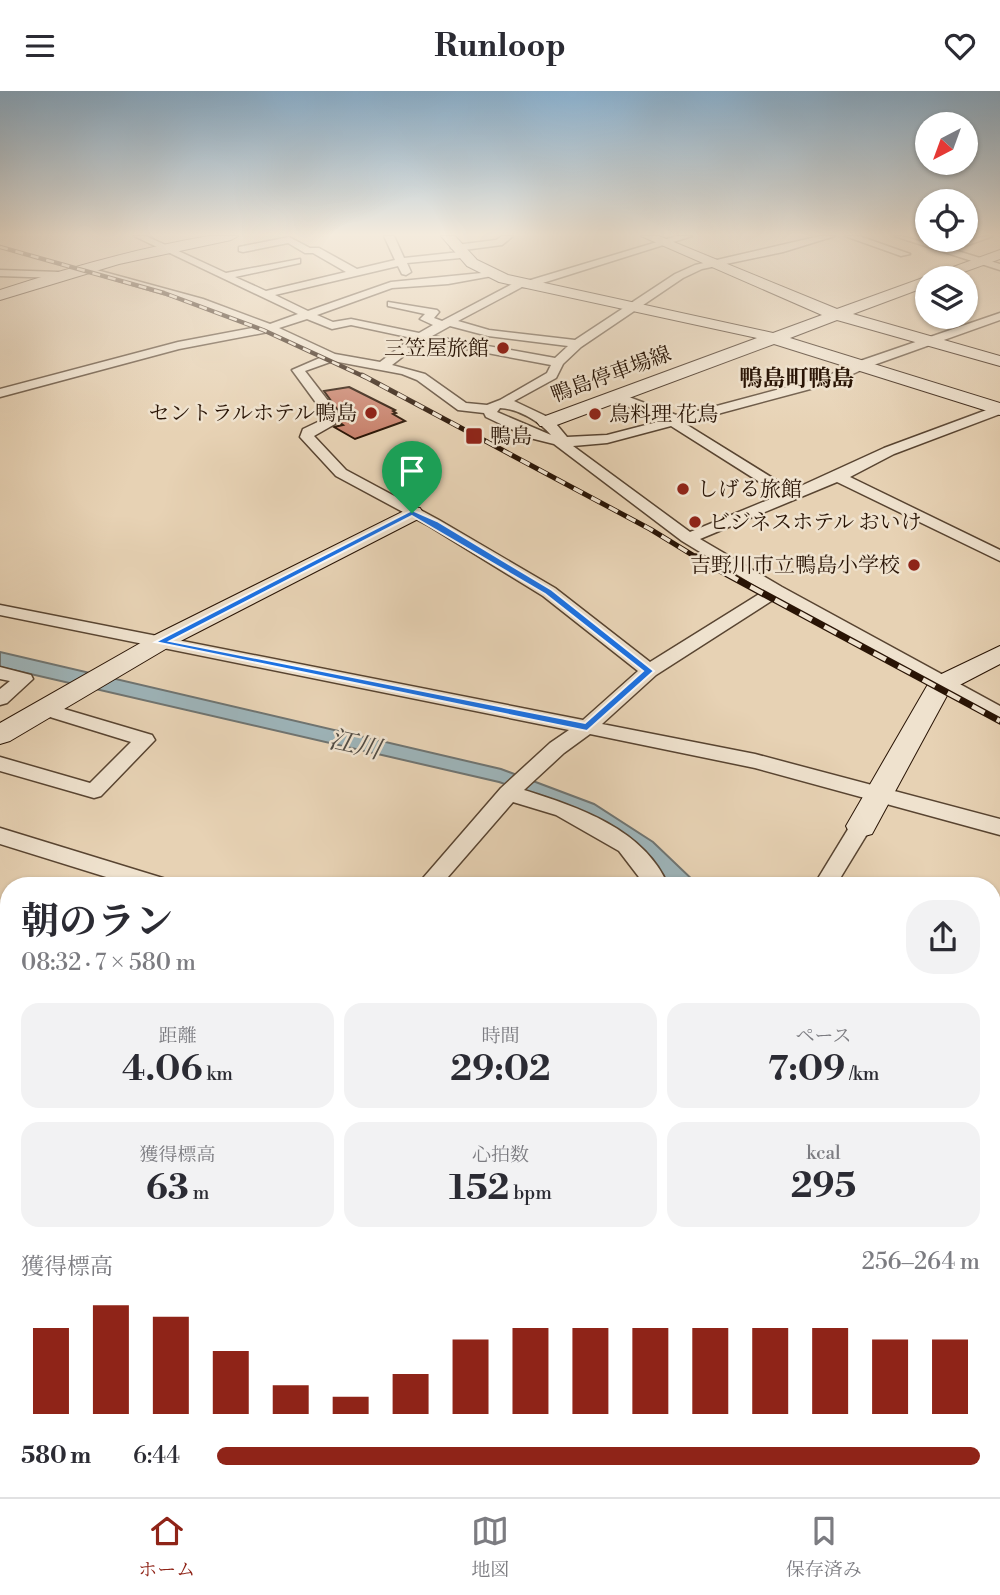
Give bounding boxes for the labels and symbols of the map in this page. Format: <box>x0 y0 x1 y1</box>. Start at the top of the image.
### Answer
north arrow <box>915 112 978 175</box>
place label: 三笠屋旅館 <box>384 336 489 362</box>
marker: 三笠屋旅館 <box>495 340 511 356</box>
street label: 鴨島停車場線 <box>548 341 675 409</box>
district label: 鴨島町鴨島 <box>740 365 855 393</box>
place label: セントラルホテル鴨島 <box>149 401 357 427</box>
place label: 鳥料理 花鳥 <box>609 402 718 428</box>
marker: セントラルホテル鴨島 <box>363 405 379 421</box>
marker: 鳥料理 花鳥 <box>587 406 603 422</box>
place label: 鴨島 <box>490 424 532 450</box>
marker: 鴨島 <box>464 426 484 446</box>
pin <box>382 441 442 513</box>
place label: しげる旅館 <box>697 477 802 503</box>
marker: しげる旅館 <box>675 481 691 497</box>
place label: ビジネスホテル おいけ <box>709 510 922 536</box>
marker: ビジネスホテル おいけ <box>687 514 703 530</box>
place label: 吉野川市立鴨島小学校 <box>690 553 900 579</box>
marker: 吉野川市立鴨島小学校 <box>906 557 922 573</box>
water label: 江川 <box>326 724 387 767</box>

